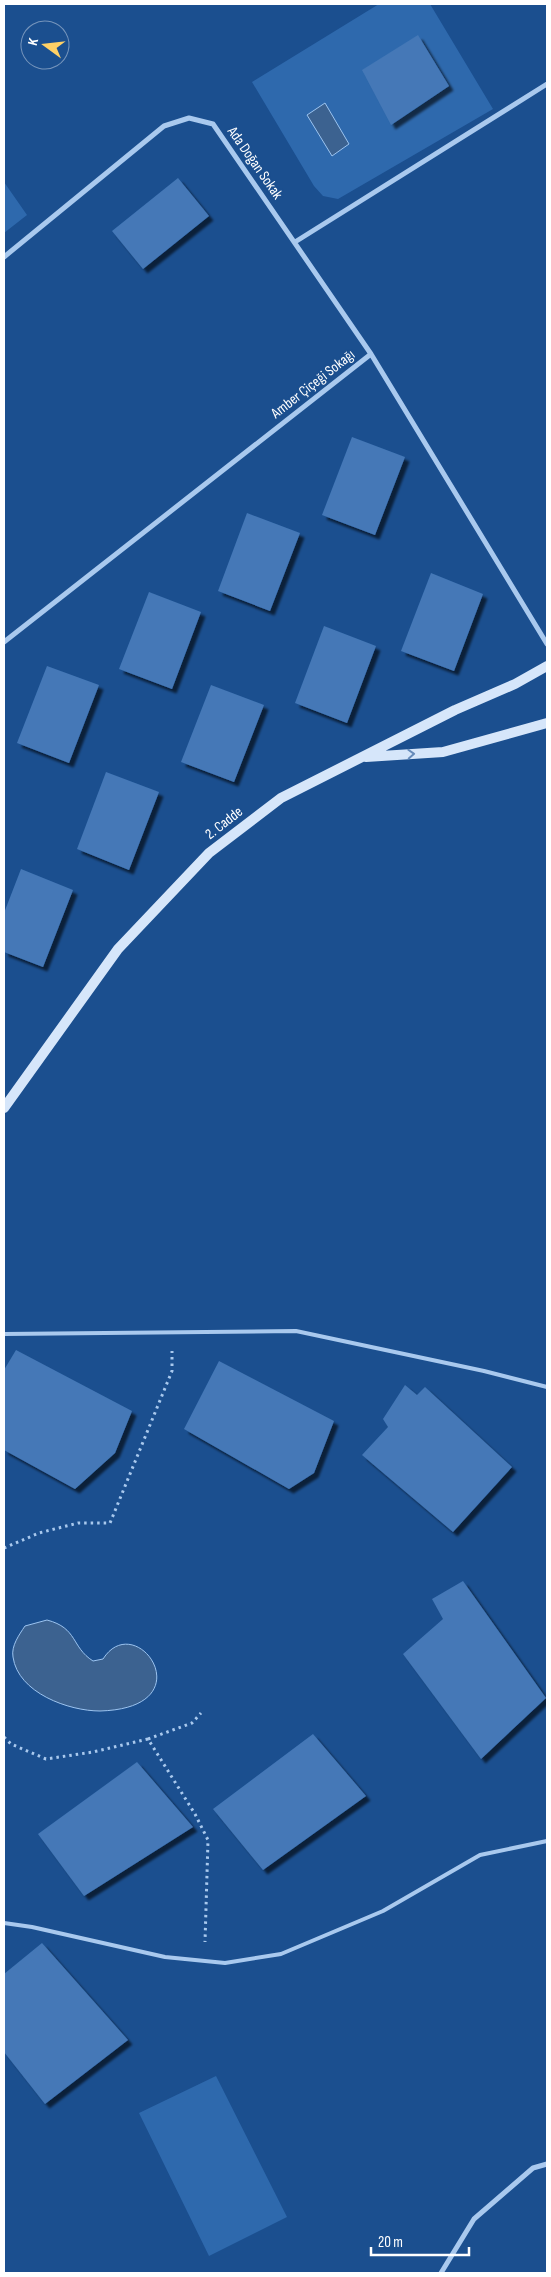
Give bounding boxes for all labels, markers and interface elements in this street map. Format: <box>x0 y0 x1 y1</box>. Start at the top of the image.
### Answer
north arrow <box>20 20 70 70</box>
text: K <box>24 36 42 47</box>
street label: Ada Doğan Sokak <box>222 122 287 203</box>
street label: Amber Çiçeği Sokağı <box>266 345 359 423</box>
one-way arrow <box>407 749 415 760</box>
street label: 2. Cadde <box>201 802 247 844</box>
scale bar <box>371 2224 468 2256</box>
text: 20 m <box>378 2233 403 2252</box>

